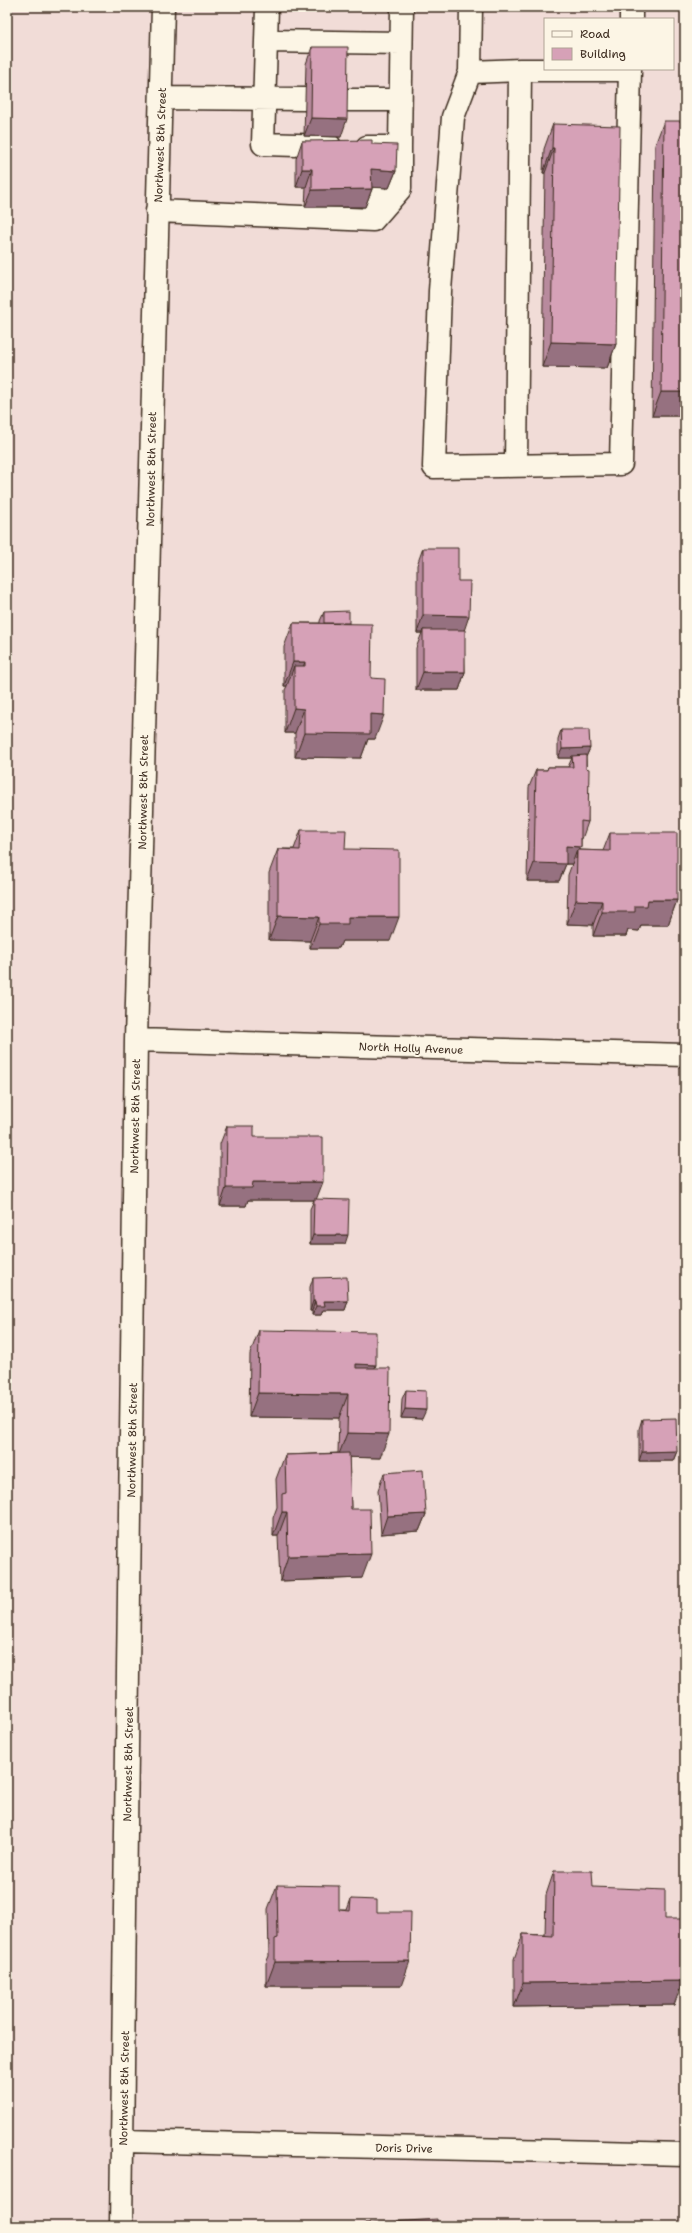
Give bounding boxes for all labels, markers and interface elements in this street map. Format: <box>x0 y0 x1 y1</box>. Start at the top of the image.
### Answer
legend <box>544 18 674 70</box>
text: Road <box>580 26 611 42</box>
text: Building <box>580 46 626 62</box>
street label: Northwest 8th Street <box>151 87 170 203</box>
street label: Northwest 8th Street <box>143 411 160 527</box>
street label: Northwest 8th Street <box>135 734 152 850</box>
street label: North Holly Avenue <box>358 1039 464 1058</box>
street label: Northwest 8th Street <box>127 1058 144 1174</box>
street label: Northwest 8th Street <box>124 1382 141 1498</box>
street label: Northwest 8th Street <box>120 1706 137 1822</box>
street label: Northwest 8th Street <box>116 2030 133 2146</box>
street label: Doris Drive <box>375 2140 433 2157</box>

